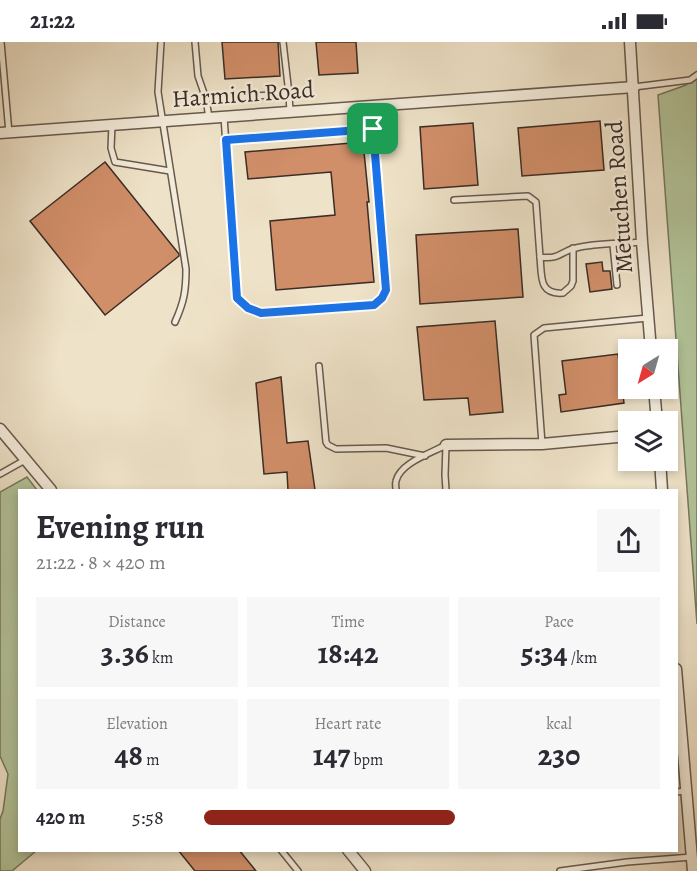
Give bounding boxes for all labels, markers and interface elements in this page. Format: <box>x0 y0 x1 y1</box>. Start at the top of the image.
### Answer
text: 21:22 <box>30 6 75 36</box>
street label: Harmich Road <box>171 73 315 115</box>
pin <box>347 103 398 154</box>
icon: arrive <box>356 112 389 145</box>
street label: Metuchen Road <box>598 119 640 274</box>
north arrow <box>618 339 678 399</box>
map controls <box>618 339 678 471</box>
button: layers <box>618 411 678 471</box>
text: Evening run <box>36 504 205 549</box>
button: share <box>597 509 660 572</box>
text: 21:22 · 8 × 420 m <box>36 549 166 576</box>
text: Distance <box>108 611 166 633</box>
text: Time <box>331 611 365 633</box>
text: Pace <box>544 611 574 633</box>
text: 3.36 <box>101 633 149 673</box>
text: 18:42 <box>318 633 378 673</box>
text: 5:34 <box>521 633 568 673</box>
text: km <box>149 647 173 669</box>
text: /km <box>568 647 597 669</box>
text: Elevation <box>106 713 168 735</box>
text: Heart rate <box>315 713 381 735</box>
text: kcal <box>546 713 572 735</box>
text: 48 <box>115 735 143 775</box>
text: 147 <box>313 735 350 775</box>
text: 230 <box>538 735 580 775</box>
text: m <box>143 749 159 771</box>
text: bpm <box>350 749 383 771</box>
text: 420 m <box>36 804 85 831</box>
text: 5:58 <box>132 804 164 831</box>

